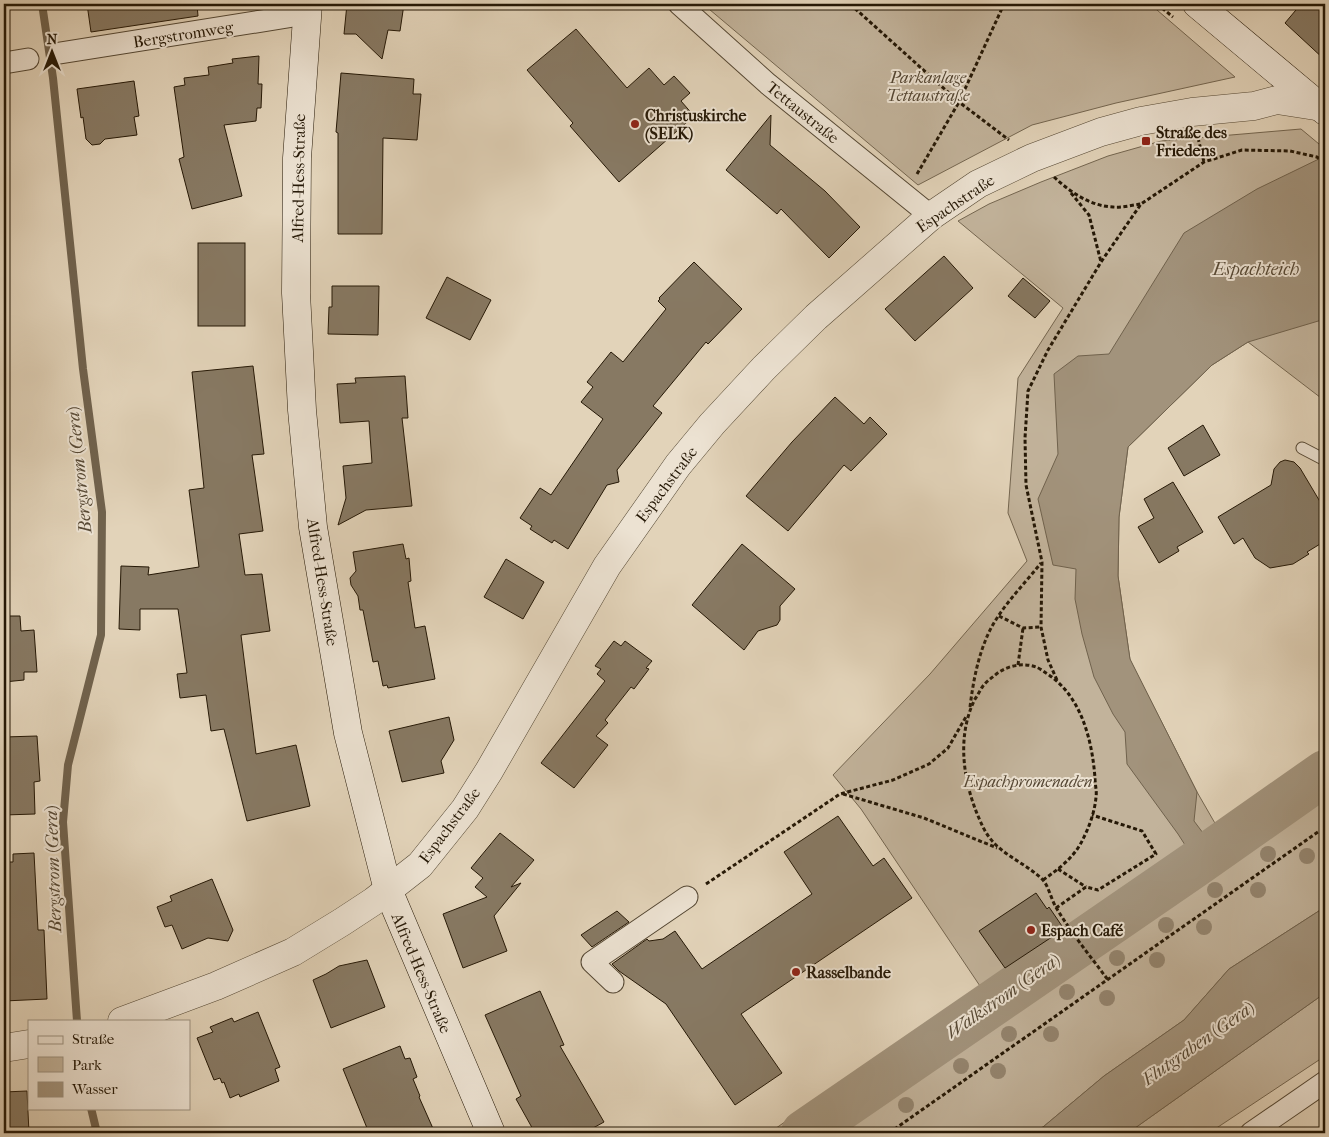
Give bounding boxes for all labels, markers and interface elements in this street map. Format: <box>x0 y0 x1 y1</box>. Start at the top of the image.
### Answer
street label: Bergstromweg <box>132 17 235 52</box>
north arrow <box>28 28 78 78</box>
text: N <box>47 31 58 48</box>
park label: Parkanlage Tettaustraße <box>886 68 970 105</box>
street label: Tettaustraße <box>763 77 843 147</box>
place label: Christuskirche (SELK) <box>645 106 746 144</box>
street label: Alfred-Hess-Straße <box>288 113 309 244</box>
marker: Christuskirche (SELK) <box>629 118 641 130</box>
place label: Straße des Friedens <box>1155 123 1227 160</box>
marker: Straße des Friedens <box>1140 135 1152 147</box>
street label: Espachstraße <box>913 170 998 237</box>
water label: Espachteich <box>1212 259 1299 280</box>
water label: Bergstrom (Gera) <box>62 406 97 535</box>
street label: Espachstraße <box>632 442 701 526</box>
street label: Alfred-Hess-Straße <box>303 516 342 647</box>
park label: Espachpromenaden <box>962 772 1093 791</box>
street label: Espachstraße <box>415 783 484 867</box>
water label: Bergstrom (Gera) <box>41 805 66 934</box>
street label: Alfred-Hess-Straße <box>387 909 455 1036</box>
place label: Espach Café <box>1041 921 1123 941</box>
marker: Espach Café <box>1025 924 1037 936</box>
water label: Walkstrom (Gera) <box>942 949 1064 1043</box>
place label: Rasselbande <box>806 963 891 982</box>
marker: Rasselbande <box>790 966 802 978</box>
water label: Flutgraben (Gera) <box>1137 997 1258 1090</box>
legend <box>28 1020 190 1110</box>
text: Straße <box>72 1030 115 1048</box>
text: Park <box>72 1056 102 1074</box>
text: Wasser <box>71 1080 118 1098</box>

